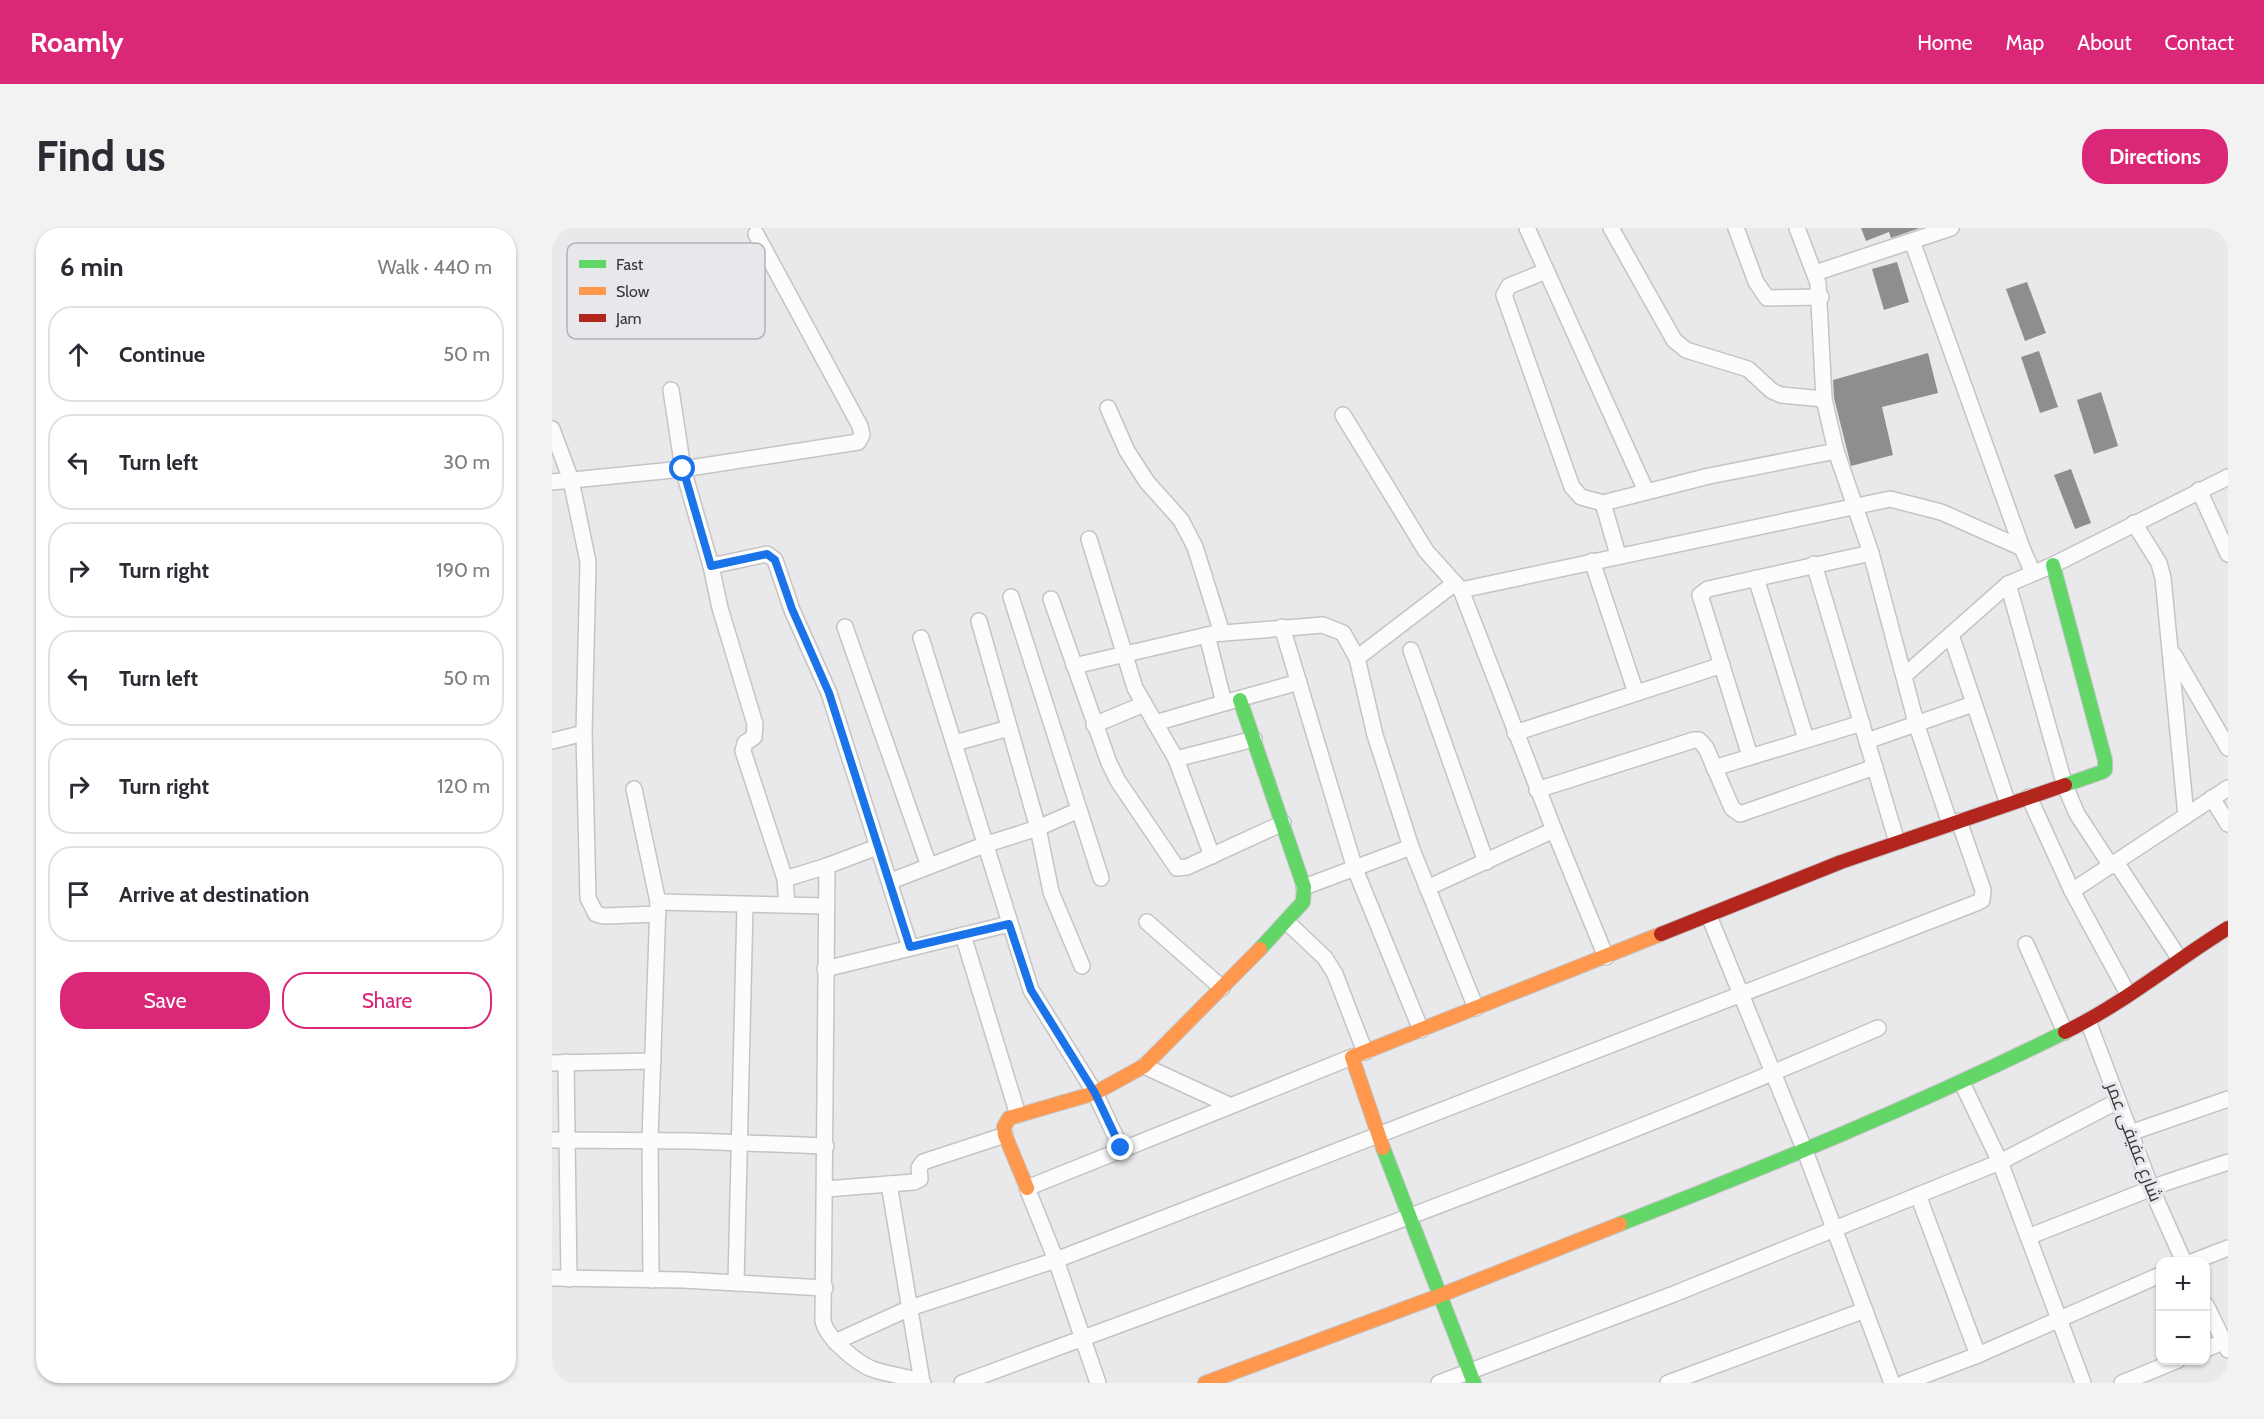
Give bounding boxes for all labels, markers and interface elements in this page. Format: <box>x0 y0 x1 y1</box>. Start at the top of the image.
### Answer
text: Roamly <box>30 25 124 59</box>
text: Home <box>1917 30 1973 55</box>
text: Map <box>2006 30 2044 55</box>
text: About <box>2077 30 2131 55</box>
text: Contact <box>2164 30 2234 55</box>
button: Directions <box>2082 129 2228 184</box>
text: Find us <box>36 130 165 182</box>
legend <box>567 243 765 339</box>
text: 6 min <box>60 251 124 283</box>
text: Walk · 440 m <box>378 255 492 279</box>
text: Fast <box>616 255 644 274</box>
text: Slow <box>616 282 650 301</box>
text: Jam <box>615 309 642 328</box>
icon: ahead <box>62 338 95 371</box>
text: Continue <box>119 341 205 368</box>
text: 50 m <box>443 342 490 366</box>
icon: left <box>62 446 95 479</box>
text: Turn left <box>119 449 198 476</box>
text: 30 m <box>443 450 490 474</box>
route start <box>669 455 695 481</box>
icon: right <box>62 554 95 587</box>
text: Turn right <box>119 557 209 584</box>
text: 190 m <box>436 558 490 582</box>
icon: left <box>62 662 95 695</box>
text: Turn left <box>119 665 198 692</box>
text: 50 m <box>443 666 490 690</box>
icon: right <box>62 770 95 803</box>
text: Turn right <box>119 773 209 800</box>
text: 120 m <box>437 774 490 798</box>
icon: arrive <box>62 878 95 911</box>
text: Arrive at destination <box>119 881 309 908</box>
button: Save <box>60 972 270 1029</box>
button: Share <box>282 972 492 1029</box>
street label: شارع عفيفى عمر <box>2100 1078 2167 1205</box>
route end <box>1107 1134 1133 1160</box>
map controls <box>2156 1257 2210 1365</box>
button: + <box>2156 1257 2210 1311</box>
button: − <box>2156 1311 2210 1365</box>

